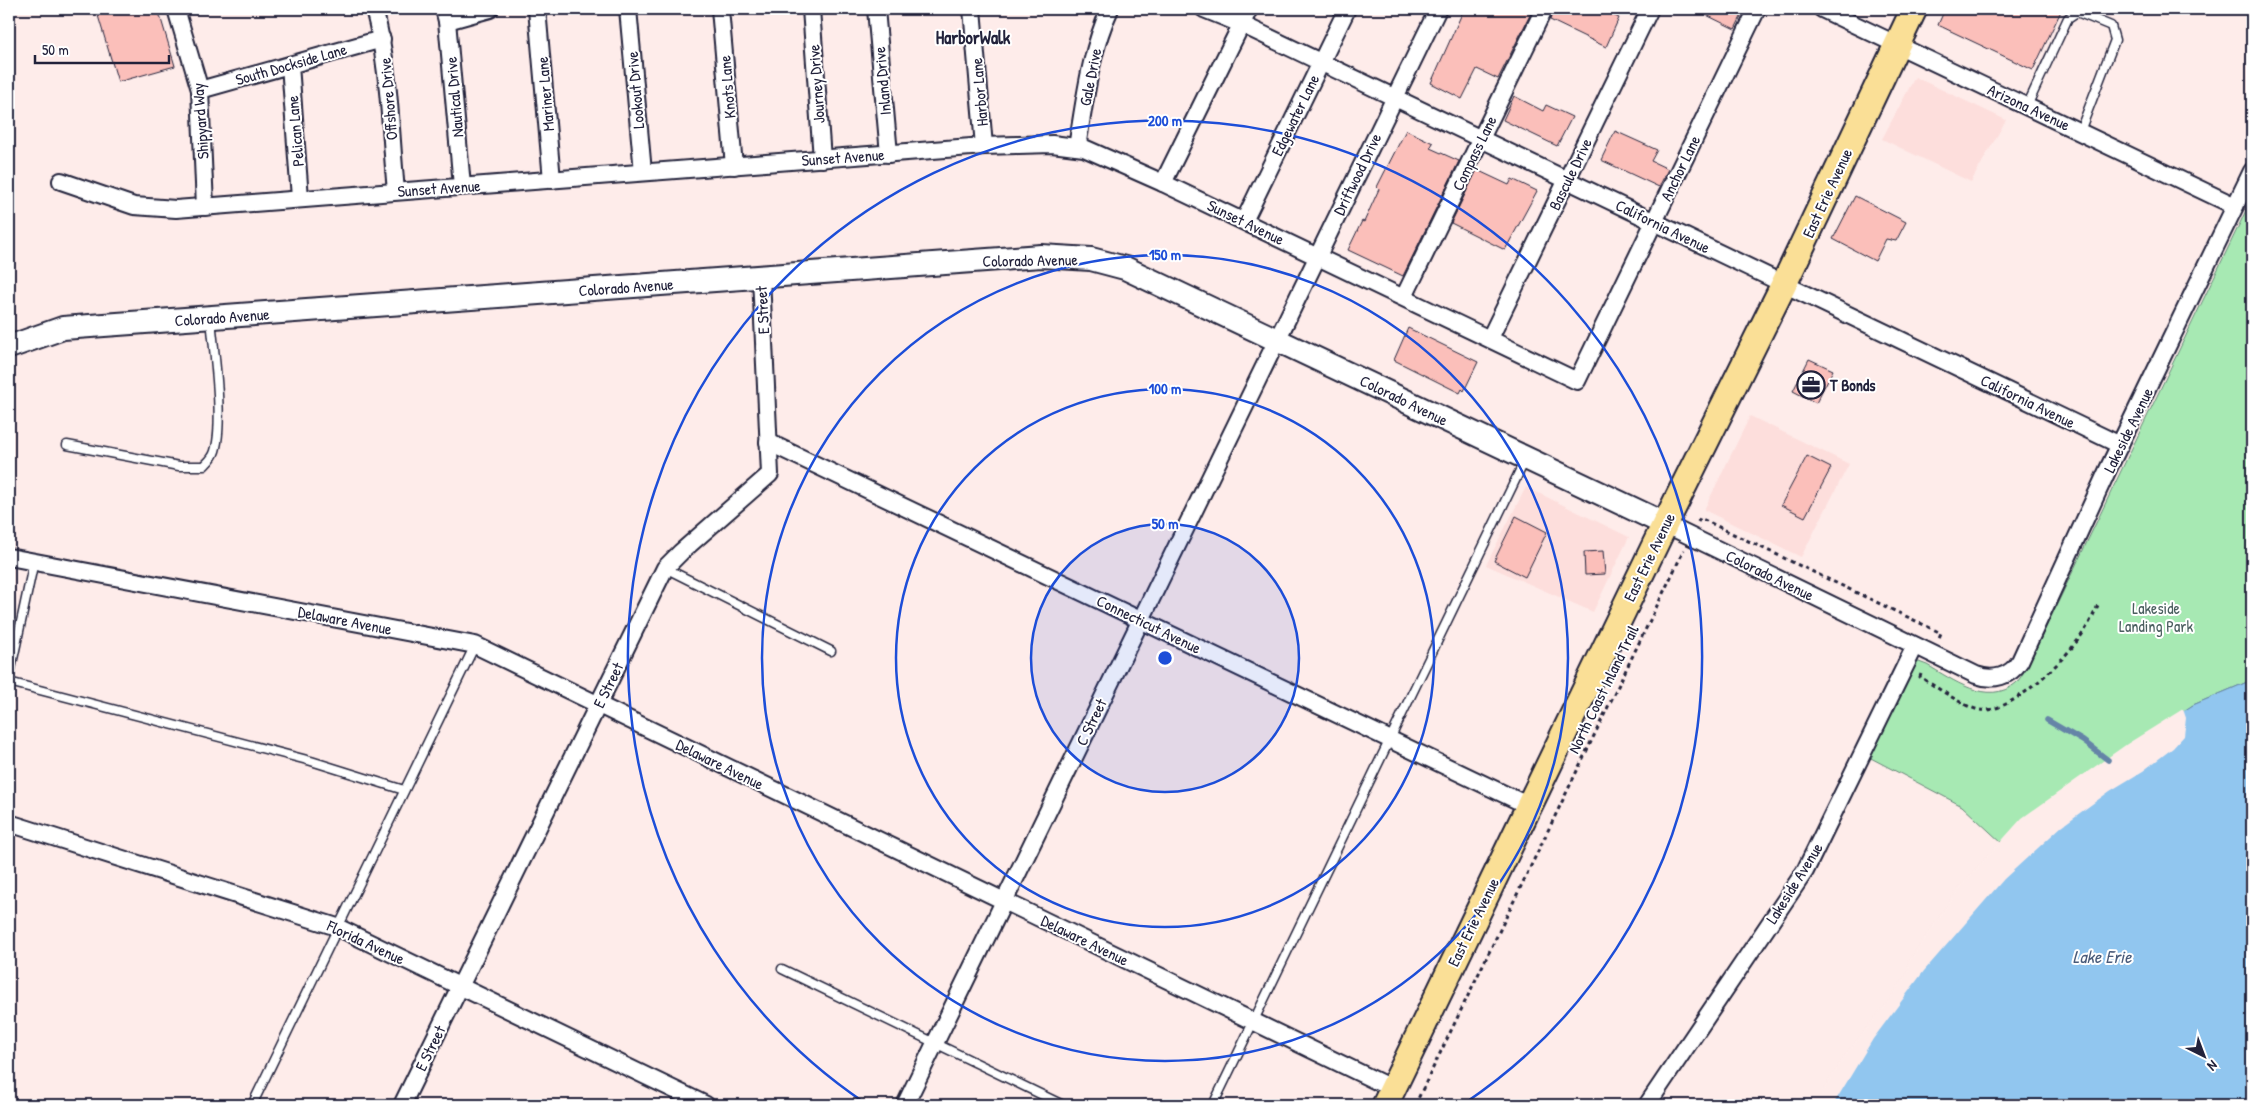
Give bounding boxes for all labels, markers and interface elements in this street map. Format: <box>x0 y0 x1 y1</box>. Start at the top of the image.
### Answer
district label: HarborWalk <box>936 25 1011 50</box>
scale bar <box>35 32 169 64</box>
street label: South Dockside Lane <box>233 37 350 90</box>
text: 50 m <box>42 39 69 60</box>
street label: Journey Drive <box>802 43 830 124</box>
street label: Inland Drive <box>868 45 896 116</box>
street label: Gale Drive <box>1074 46 1106 108</box>
street label: Lookout Drive <box>621 50 649 130</box>
street label: Knots Lane <box>713 54 741 119</box>
street label: Nautical Drive <box>439 55 468 138</box>
street label: Mariner Lane <box>531 55 559 132</box>
street label: Offshore Drive <box>373 56 403 141</box>
street label: Harbor Lane <box>965 56 993 127</box>
street label: Edgewater Lane <box>1266 70 1324 159</box>
street label: Arizona Avenue <box>1984 78 2074 136</box>
street label: Shipyard Way <box>186 82 214 160</box>
street label: Pelican Lane <box>281 94 309 167</box>
text: 200 m <box>1148 110 1182 131</box>
street label: Compass Lane <box>1446 111 1502 194</box>
street label: Driftwood Drive <box>1328 129 1387 219</box>
street label: Anchor Lane <box>1655 131 1706 204</box>
street label: Bascule Drive <box>1543 134 1597 214</box>
street label: Sunset Avenue <box>801 143 886 171</box>
street label: East Erie Avenue <box>1797 144 1858 241</box>
street label: Sunset Avenue <box>397 174 482 202</box>
street label: Sunset Avenue <box>1204 194 1289 250</box>
street label: California Avenue <box>1612 194 1714 259</box>
text: 150 m <box>1149 244 1181 265</box>
street label: Colorado Avenue <box>982 248 1078 272</box>
street label: Colorado Avenue <box>578 273 675 301</box>
street label: E Street <box>750 285 774 335</box>
street label: Colorado Avenue <box>174 303 271 331</box>
street label: Colorado Avenue <box>1356 369 1452 431</box>
street label: California Avenue <box>1977 369 2079 434</box>
office icon: T Bonds <box>1796 370 1826 400</box>
place label: T Bonds <box>1829 374 1876 396</box>
text: 100 m <box>1149 378 1181 399</box>
street label: Lakeside Avenue <box>2098 383 2158 476</box>
street label: East Erie Avenue <box>1618 508 1680 605</box>
text: 50 m <box>1152 513 1178 534</box>
street label: Colorado Avenue <box>1722 544 1818 606</box>
street label: Connecticut Avenue <box>1093 589 1205 659</box>
park label: Lakeside Landing Park <box>2119 597 2193 637</box>
street label: Delaware Avenue <box>296 600 394 640</box>
street label: North Coast Inland Trail <box>1562 620 1644 757</box>
centre of rings <box>1156 649 1174 667</box>
street label: E Street <box>588 658 629 711</box>
street label: C Street <box>1070 694 1112 749</box>
street label: Delaware Avenue <box>672 733 768 795</box>
street label: Lakeside Avenue <box>1760 838 1828 928</box>
street label: East Erie Avenue <box>1442 873 1504 970</box>
street label: Delaware Avenue <box>1037 909 1133 971</box>
street label: Florida Avenue <box>323 914 409 970</box>
water label: Lake Erie <box>2073 944 2132 969</box>
street label: E Street <box>410 1021 451 1074</box>
north arrow <box>2178 1032 2228 1082</box>
text: N <box>2204 1056 2222 1076</box>

